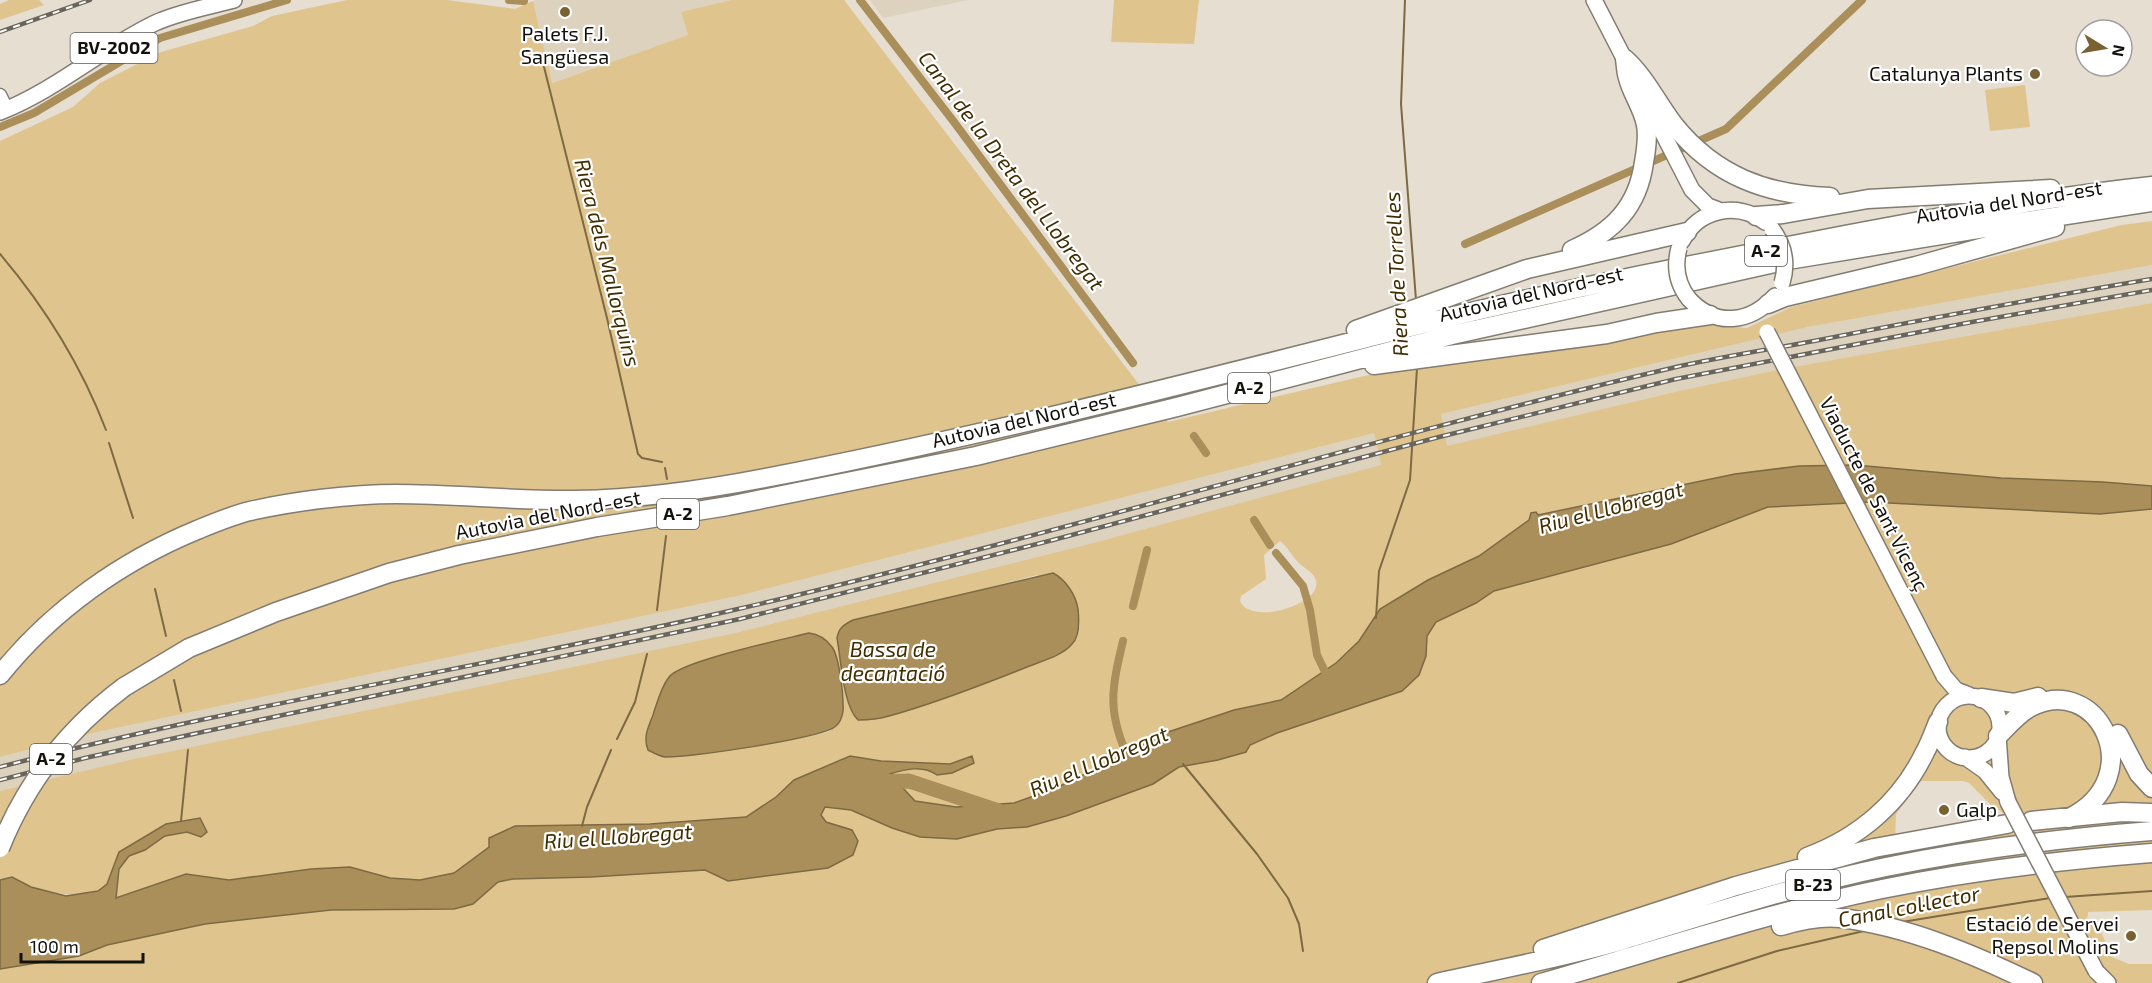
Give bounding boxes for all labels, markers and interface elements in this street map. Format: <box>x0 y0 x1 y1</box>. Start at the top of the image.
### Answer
marker: Palets F.J. Sangüesa <box>558 5 572 19</box>
north arrow <box>2074 18 2134 78</box>
place label: Palets F.J. Sangüesa <box>521 21 609 68</box>
road number: BV-2002 <box>70 33 158 63</box>
text: N <box>2109 43 2130 58</box>
water label: Canal de la Dreta del Llobregat <box>914 46 1110 295</box>
place label: Catalunya Plants <box>1869 61 2023 85</box>
marker: Catalunya Plants <box>2028 67 2042 81</box>
water label: Riera dels Mallorquins <box>570 156 646 369</box>
street label: Autovia del Nord-est <box>1914 174 2104 228</box>
water label: Riera de Torrelles <box>1379 191 1412 357</box>
road number: A-2 <box>1745 236 1787 266</box>
street label: Autovia del Nord-est <box>1436 260 1625 326</box>
road number: A-2 <box>1228 373 1270 403</box>
street label: Autovia del Nord-est <box>929 386 1118 452</box>
street label: Viaducte de Sant Vicenç <box>1815 393 1934 595</box>
water label: Riu el Llobregat <box>1536 475 1686 538</box>
street label: Autovia del Nord-est <box>453 484 643 544</box>
road number: A-2 <box>657 499 699 529</box>
water label: Bassa de decantació <box>841 636 945 685</box>
water label: Riu el Llobregat <box>1025 720 1172 801</box>
road number: A-2 <box>30 744 72 774</box>
place label: Galp <box>1956 797 1997 821</box>
marker: Galp <box>1937 803 1951 817</box>
water label: Riu el Llobregat <box>543 818 693 853</box>
road number: B-23 <box>1786 870 1840 900</box>
water label: Canal col·lector <box>1836 879 1982 932</box>
place label: Estació de Servei Repsol Molins <box>1966 911 2119 958</box>
scale bar <box>21 926 142 964</box>
marker: Estació de Servei Repsol Molins <box>2124 929 2138 943</box>
text: 100 m <box>30 935 79 957</box>

